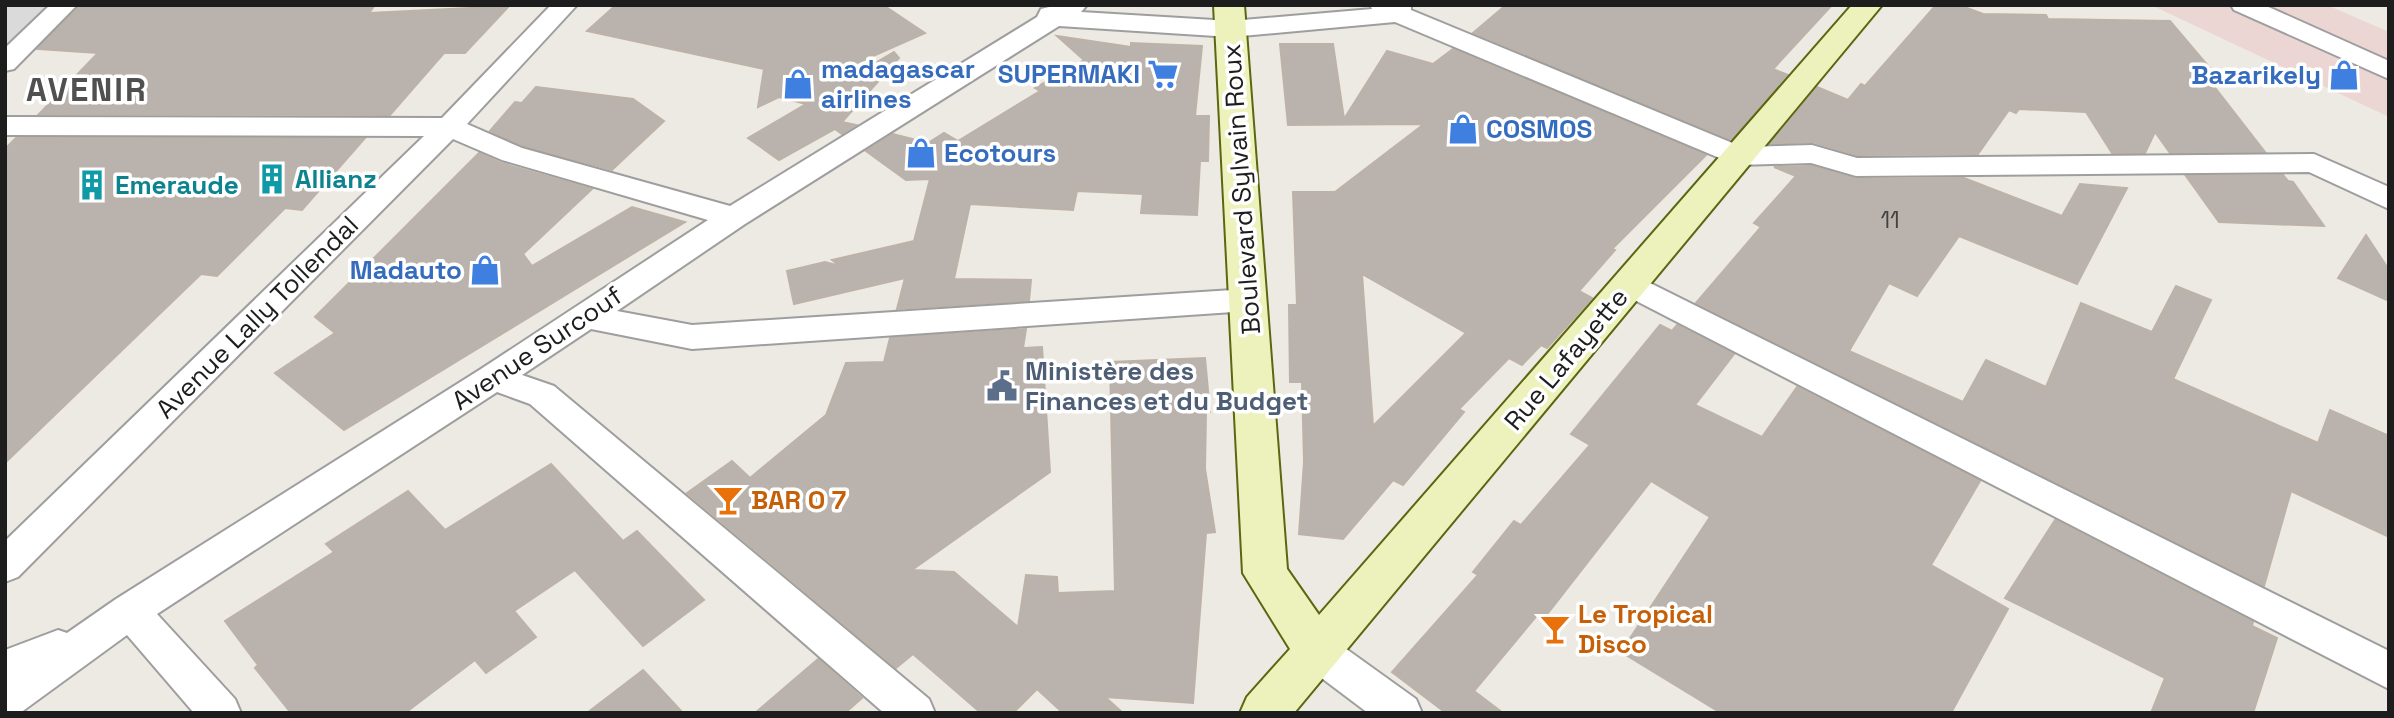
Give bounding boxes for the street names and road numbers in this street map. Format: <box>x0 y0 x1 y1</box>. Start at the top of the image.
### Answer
street label: Boulevard Sylvain Roux <box>1214 43 1268 335</box>
street label: Avenue Lally Tollendal <box>148 208 366 426</box>
street label: Avenue Surcouf <box>445 278 629 418</box>
street label: Rue Lafayette <box>1497 281 1635 437</box>

